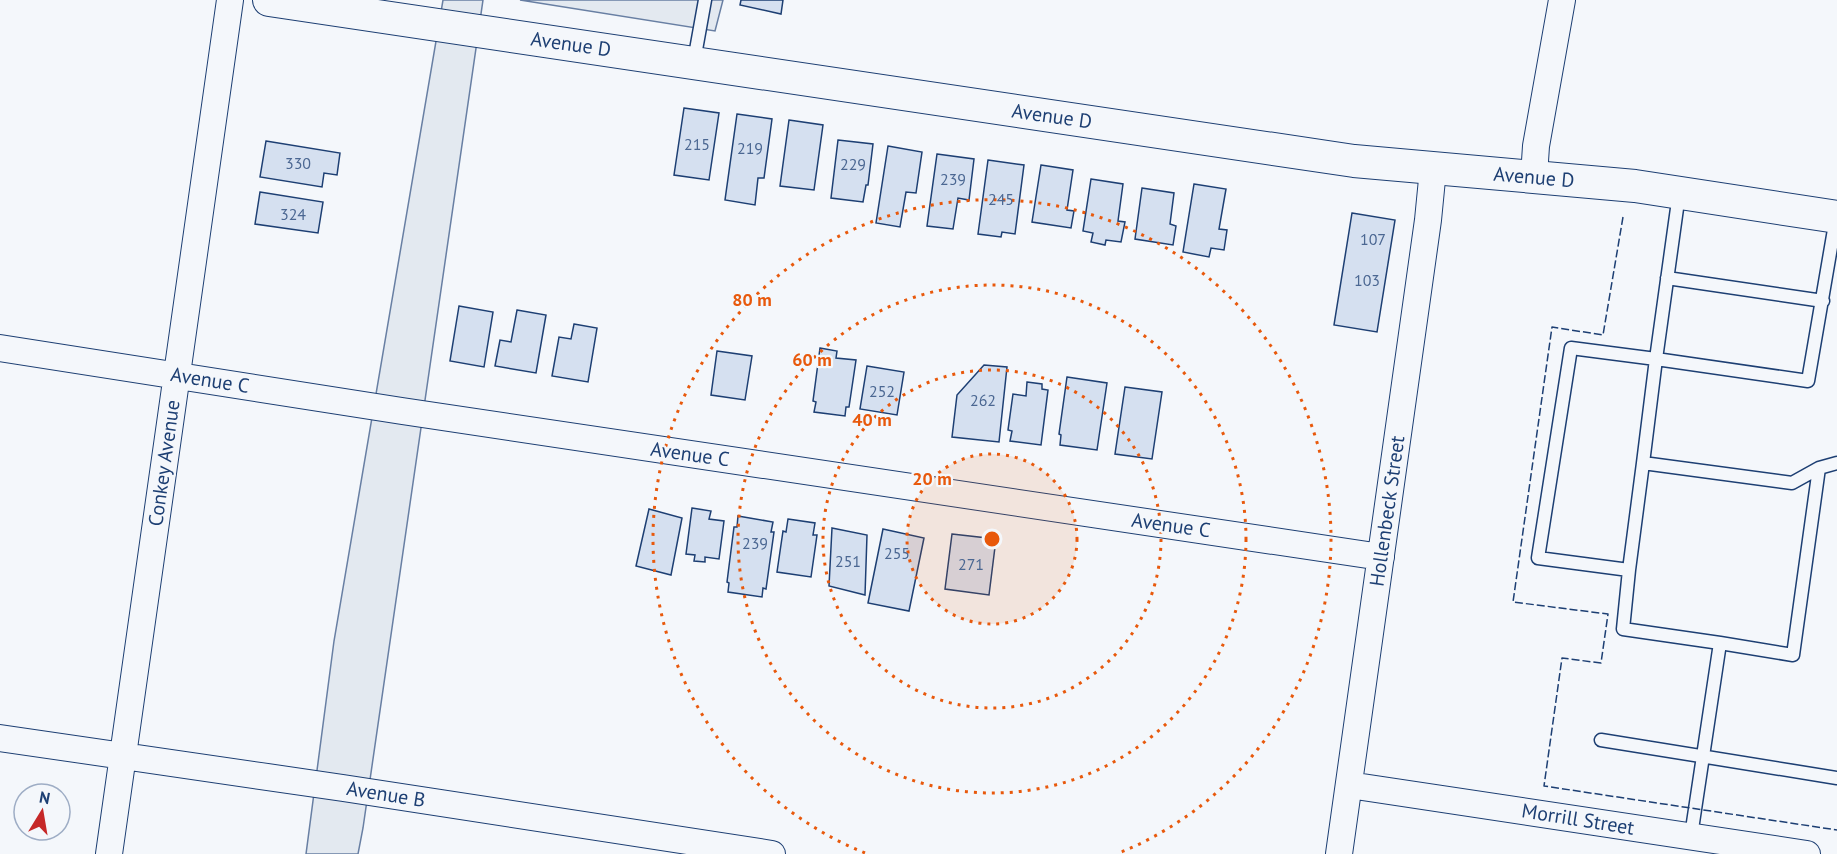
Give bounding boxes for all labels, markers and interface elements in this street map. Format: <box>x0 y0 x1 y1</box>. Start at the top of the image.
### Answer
street label: Avenue D <box>529 25 613 63</box>
street label: Avenue D <box>1010 97 1094 135</box>
house number: 215 <box>684 134 710 154</box>
house number: 219 <box>737 138 763 158</box>
house number: 330 <box>285 153 311 173</box>
house number: 229 <box>840 154 866 174</box>
street label: Avenue D <box>1493 161 1575 193</box>
house number: 239 <box>940 169 966 189</box>
house number: 245 <box>988 189 1014 209</box>
house number: 324 <box>280 204 306 224</box>
house number: 107 <box>1360 229 1386 249</box>
house number: 103 <box>1354 270 1380 290</box>
text: 80 m <box>732 288 772 311</box>
text: 60 m <box>792 348 832 371</box>
street label: Avenue C <box>169 361 251 399</box>
house number: 252 <box>869 381 895 401</box>
house number: 262 <box>970 390 996 410</box>
street label: Conkey Avenue <box>142 398 186 528</box>
text: 40 m <box>852 408 892 431</box>
street label: Hollenbeck Street <box>1364 434 1410 588</box>
street label: Avenue C <box>649 436 731 472</box>
text: 20 m <box>912 467 952 490</box>
street label: Avenue C <box>1130 507 1212 543</box>
centre of rings <box>982 529 1002 549</box>
house number: 239 <box>742 533 768 553</box>
house number: 255 <box>884 543 910 563</box>
house number: 251 <box>835 551 861 571</box>
house number: 271 <box>958 554 984 574</box>
street label: Avenue B <box>345 775 427 813</box>
north arrow <box>12 782 72 842</box>
text: N <box>38 786 52 808</box>
street label: Morrill Street <box>1520 797 1636 841</box>

